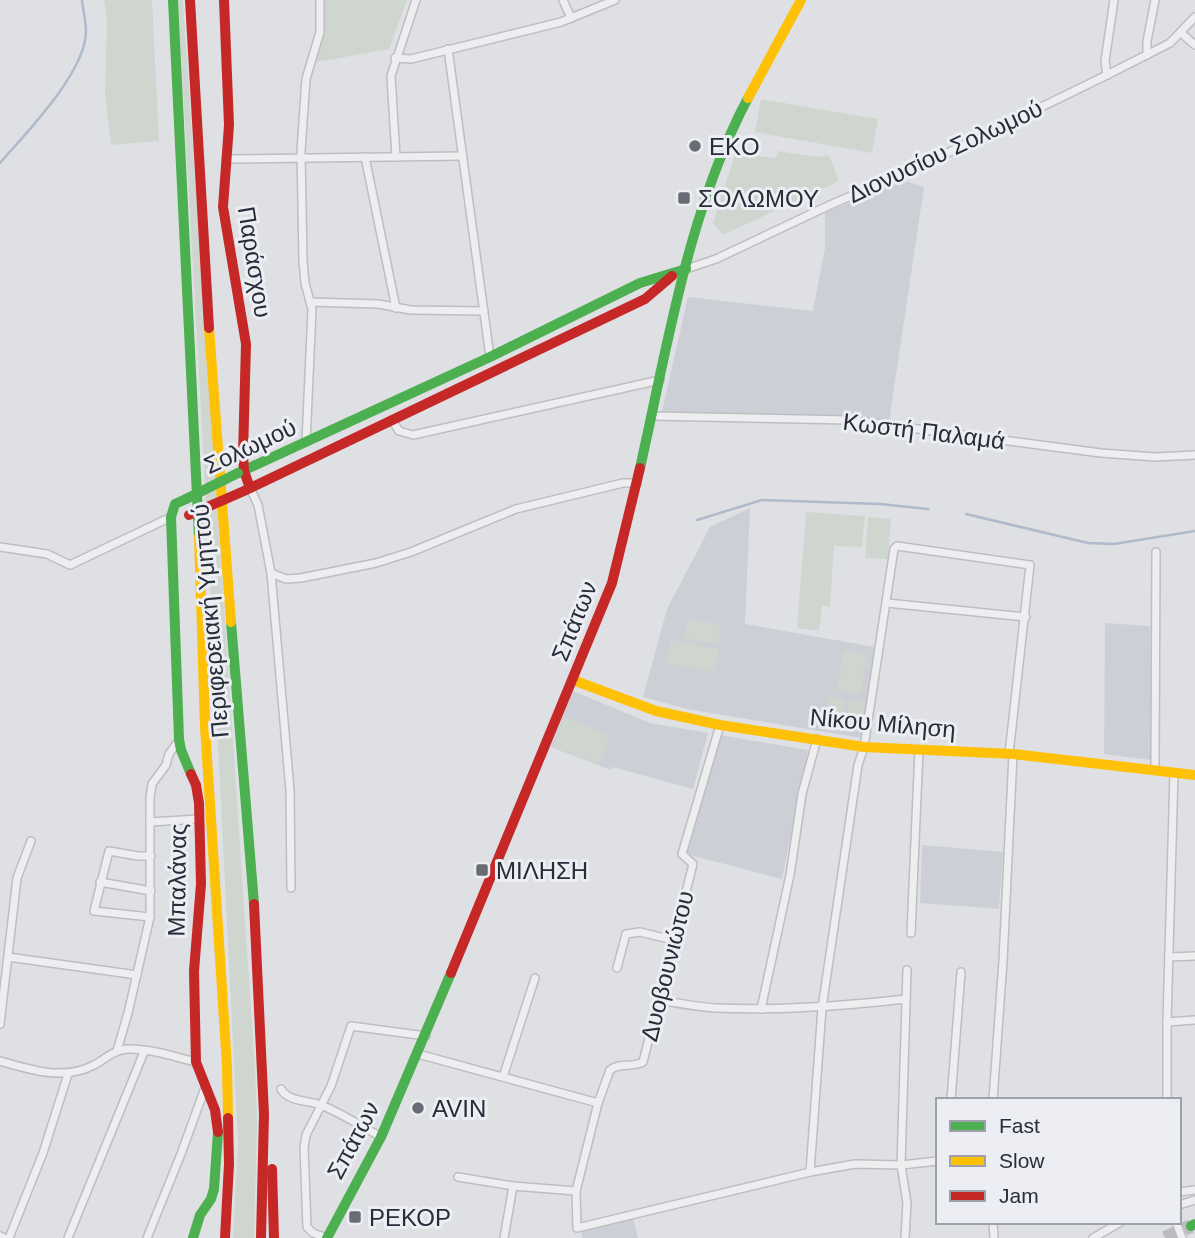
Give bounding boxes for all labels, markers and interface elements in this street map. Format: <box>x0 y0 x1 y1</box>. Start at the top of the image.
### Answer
street label: Διονυσίου Σολωμού <box>843 94 1047 208</box>
place label: EKO <box>709 133 760 160</box>
marker: EKO <box>687 138 703 154</box>
place label: ΣΟΛΩΜΟΥ <box>698 185 819 212</box>
marker: ΣΟΛΩΜΟΥ <box>676 190 692 206</box>
street label: Παράσχου <box>233 205 277 319</box>
street label: Κωστή Παλαμά <box>841 408 1007 454</box>
street label: Σολωμού <box>200 413 300 479</box>
street label: Περιφερειακή Υμηττού <box>186 503 234 739</box>
street label: Σπάτων <box>546 577 602 665</box>
street label: Νίκου Μίληση <box>809 703 957 743</box>
street label: Μπαλάνας <box>163 823 191 937</box>
place label: ΜΙΛΗΣΗ <box>496 857 588 884</box>
marker: ΜΙΛΗΣΗ <box>474 862 490 878</box>
street label: Δυοβουνιώτου <box>635 888 699 1044</box>
place label: AVIN <box>432 1095 486 1122</box>
street label: Σπάτων <box>321 1097 385 1183</box>
legend <box>936 1098 1181 1224</box>
marker: AVIN <box>410 1100 426 1116</box>
text: Fast <box>999 1114 1040 1137</box>
text: Slow <box>999 1149 1045 1172</box>
text: Jam <box>999 1184 1039 1207</box>
place label: ΡΕΚΟΡ <box>369 1204 451 1231</box>
marker: ΡΕΚΟΡ <box>347 1209 363 1225</box>

